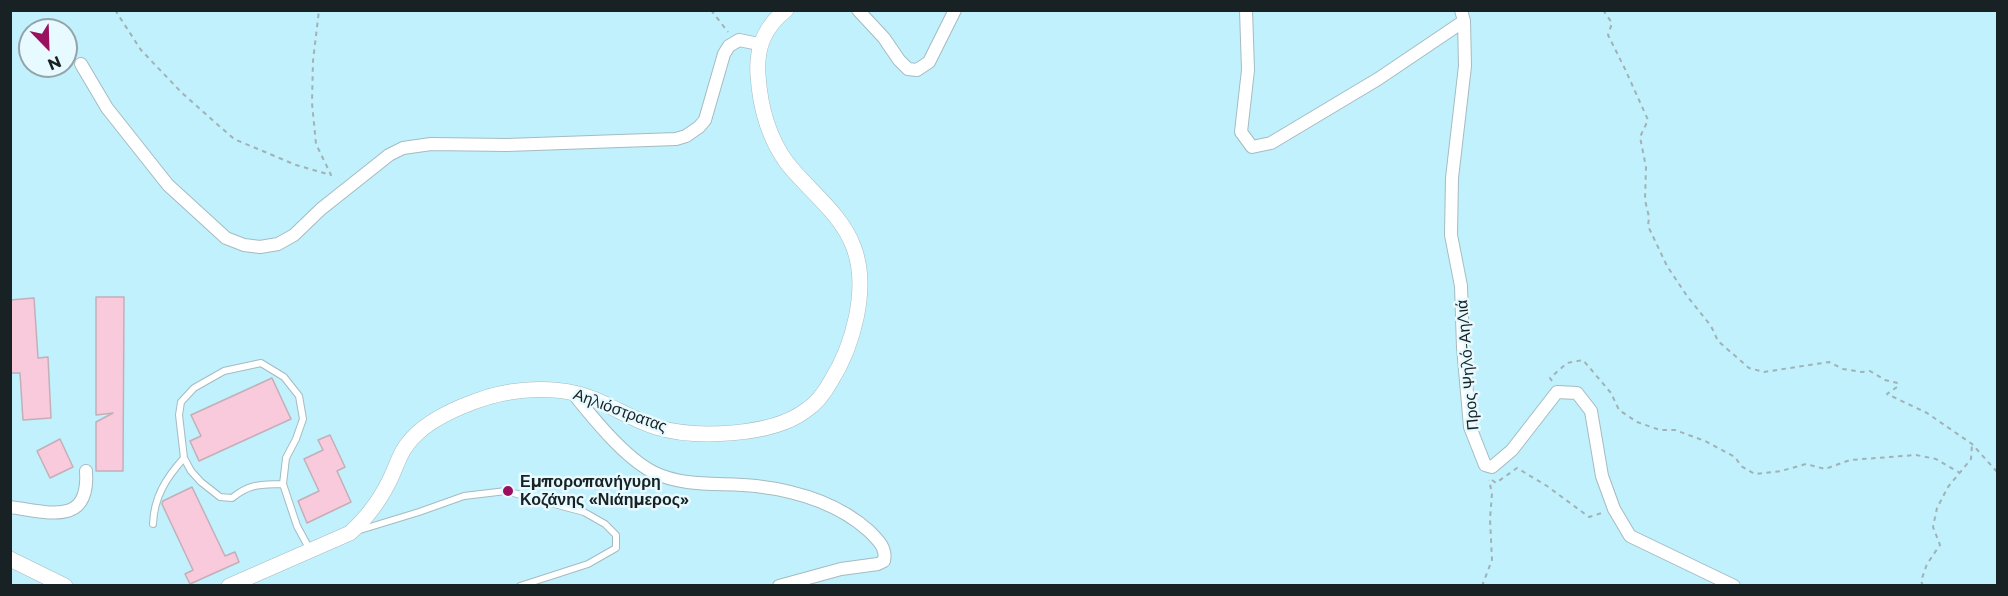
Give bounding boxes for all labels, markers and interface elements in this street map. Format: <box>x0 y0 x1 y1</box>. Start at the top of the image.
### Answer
north arrow <box>18 18 78 78</box>
text: N <box>45 52 64 74</box>
street label: Προς Ψηλό-ΑηΛιά <box>1453 299 1483 431</box>
street label: Αηλιόστρατας <box>571 385 669 437</box>
place label: Εμποροπανήγυρη Κοζάνης «Νιάημερος» <box>520 472 689 510</box>
marker: Εμποροπανήγυρη Κοζάνης «Νιάημερος» <box>501 484 515 498</box>

